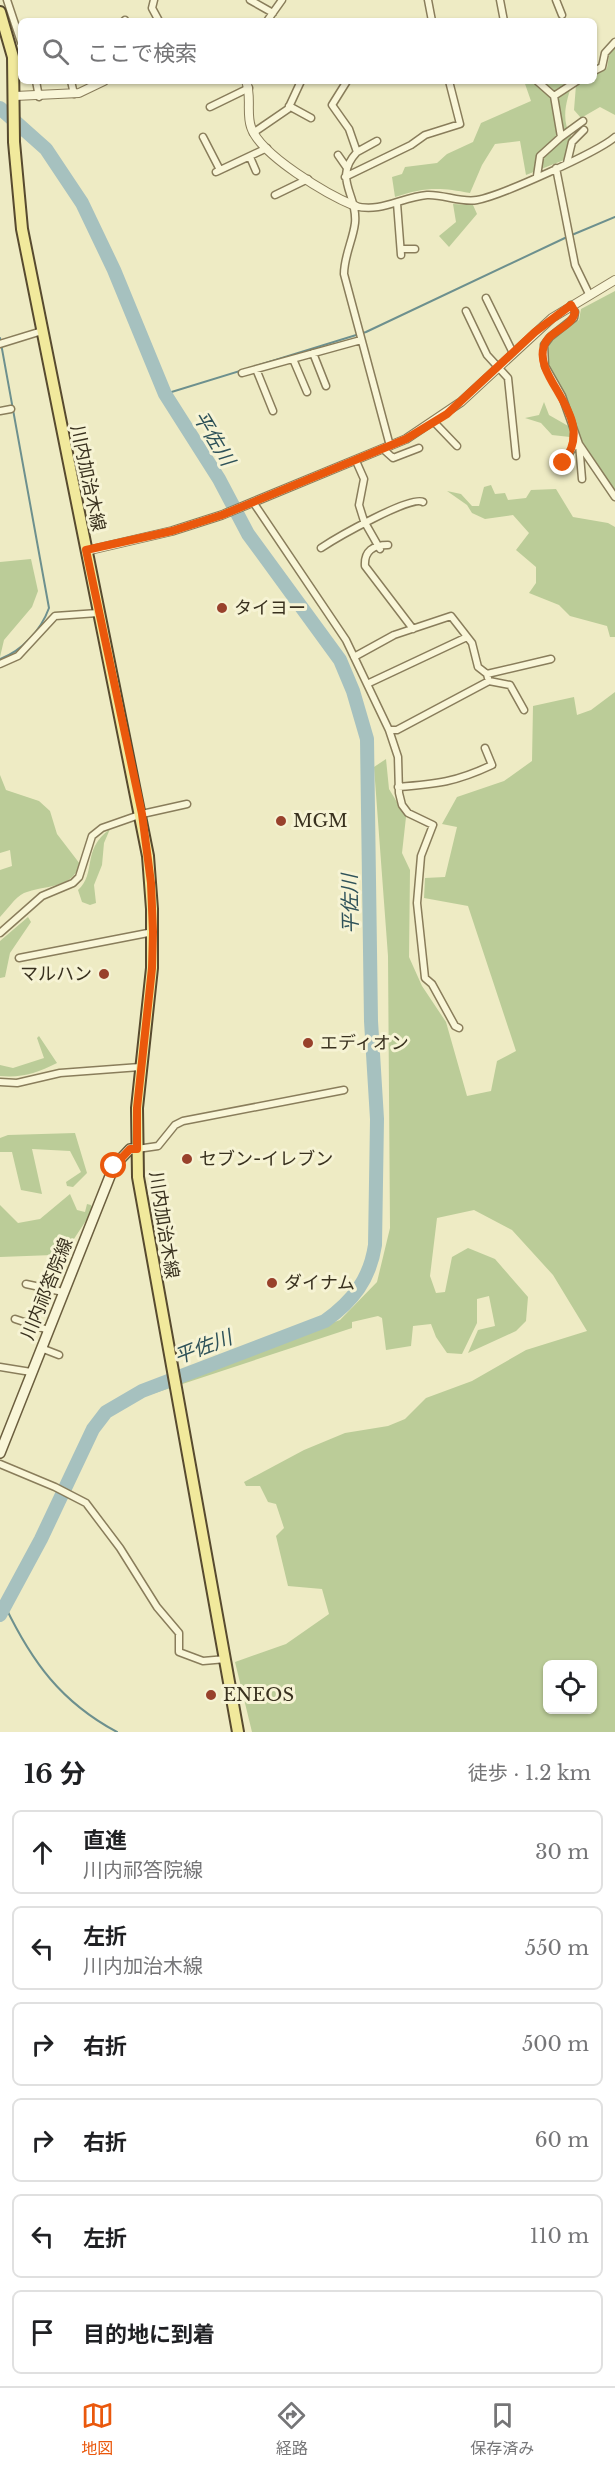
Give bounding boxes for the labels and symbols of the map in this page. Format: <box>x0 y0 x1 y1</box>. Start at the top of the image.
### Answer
water label: 平佐川 <box>188 406 241 472</box>
street label: 川内加治木線 <box>66 423 110 533</box>
route end <box>549 449 575 475</box>
place label: タイヨー <box>234 597 306 619</box>
marker: タイヨー <box>215 601 229 615</box>
place label: MGM <box>293 810 348 832</box>
marker: MGM <box>274 814 288 828</box>
water label: 平佐川 <box>337 872 363 934</box>
place label: マルハン <box>20 963 92 985</box>
marker: マルハン <box>97 967 111 981</box>
place label: エディオン <box>320 1032 409 1054</box>
marker: エディオン <box>301 1036 315 1050</box>
place label: セブン-イレブン <box>199 1148 333 1170</box>
route start <box>100 1152 126 1178</box>
marker: セブン-イレブン <box>180 1152 194 1166</box>
street label: 川内加治木線 <box>145 1170 183 1280</box>
street label: 川内祁答院線 <box>17 1235 77 1343</box>
place label: ダイナム <box>284 1272 355 1294</box>
marker: ダイナム <box>265 1276 279 1290</box>
water label: 平佐川 <box>171 1324 237 1369</box>
place label: ENEOS <box>223 1684 294 1706</box>
marker: ENEOS <box>204 1688 218 1702</box>

